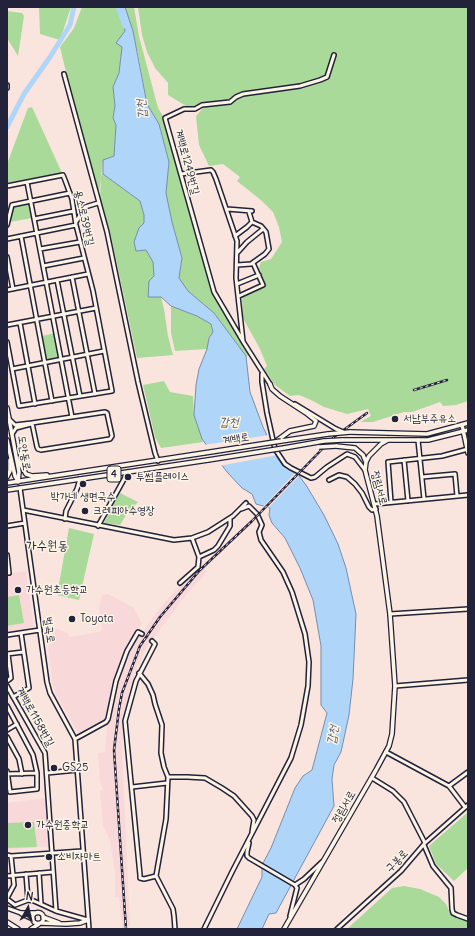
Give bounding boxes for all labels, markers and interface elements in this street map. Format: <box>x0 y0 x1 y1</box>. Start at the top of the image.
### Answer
water label: 갑천 <box>134 99 150 119</box>
street label: 계백로1249번길 <box>172 128 202 196</box>
street label: 용소로39번길 <box>71 189 97 247</box>
place label: 서남부주유소 <box>403 412 456 426</box>
marker: 서남부주유소 <box>390 414 400 424</box>
water label: 갑천 <box>219 416 239 430</box>
street label: 계백로 <box>222 430 250 448</box>
street label: 도안동로 <box>15 434 33 472</box>
road number: 4 <box>107 466 121 482</box>
street label: 정림서로 <box>368 469 390 507</box>
place label: 투썸플레이스 <box>136 470 189 484</box>
marker: 투썸플레이스 <box>123 472 133 482</box>
marker: 박가네 생면국수 <box>78 479 88 489</box>
place label: 박가네 생면국수 <box>51 490 115 504</box>
place label: 크레피아수영장 <box>93 504 155 518</box>
marker: 크레피아수영장 <box>80 506 90 516</box>
district label: 가수원동 <box>26 538 68 554</box>
place label: 가수원초등학교 <box>26 583 88 597</box>
marker: 가수원초등학교 <box>13 585 23 595</box>
place label: Toyota <box>80 612 114 626</box>
marker: Toyota <box>67 614 77 624</box>
street label: 벌곡로 <box>41 616 57 644</box>
street label: 계백로1158번길 <box>13 685 57 749</box>
water label: 갑천 <box>324 724 342 746</box>
place label: GS25 <box>62 761 88 775</box>
marker: GS25 <box>49 763 59 773</box>
street label: 정림서로 <box>329 788 359 826</box>
place label: 가수원중학교 <box>36 818 89 832</box>
marker: 가수원중학교 <box>23 820 33 830</box>
street label: 구봉로 <box>383 847 411 875</box>
place label: 소비자마트 <box>57 850 101 864</box>
marker: 소비자마트 <box>44 852 54 862</box>
north arrow <box>8 888 48 928</box>
text: N <box>25 889 34 904</box>

